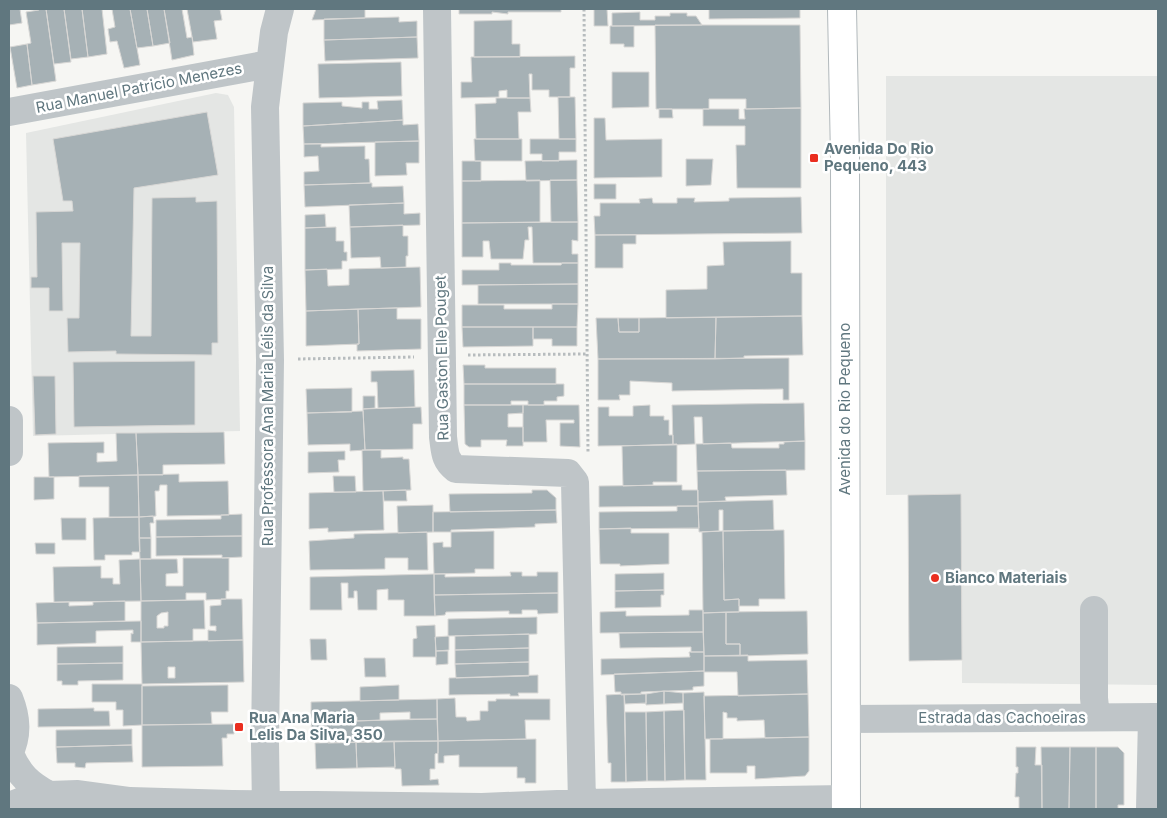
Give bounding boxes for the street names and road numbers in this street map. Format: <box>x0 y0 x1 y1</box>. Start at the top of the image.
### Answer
street label: Rua Manuel Patricio Menezes <box>34 58 244 117</box>
street label: Rua Professora Ana Maria Lélis da Silva <box>258 266 277 546</box>
street label: Rua Gaston Elle Pouget <box>431 275 452 441</box>
street label: Avenida do Rio Pequeno <box>835 323 854 495</box>
street label: Estrada das Cachoeiras <box>918 708 1086 727</box>

